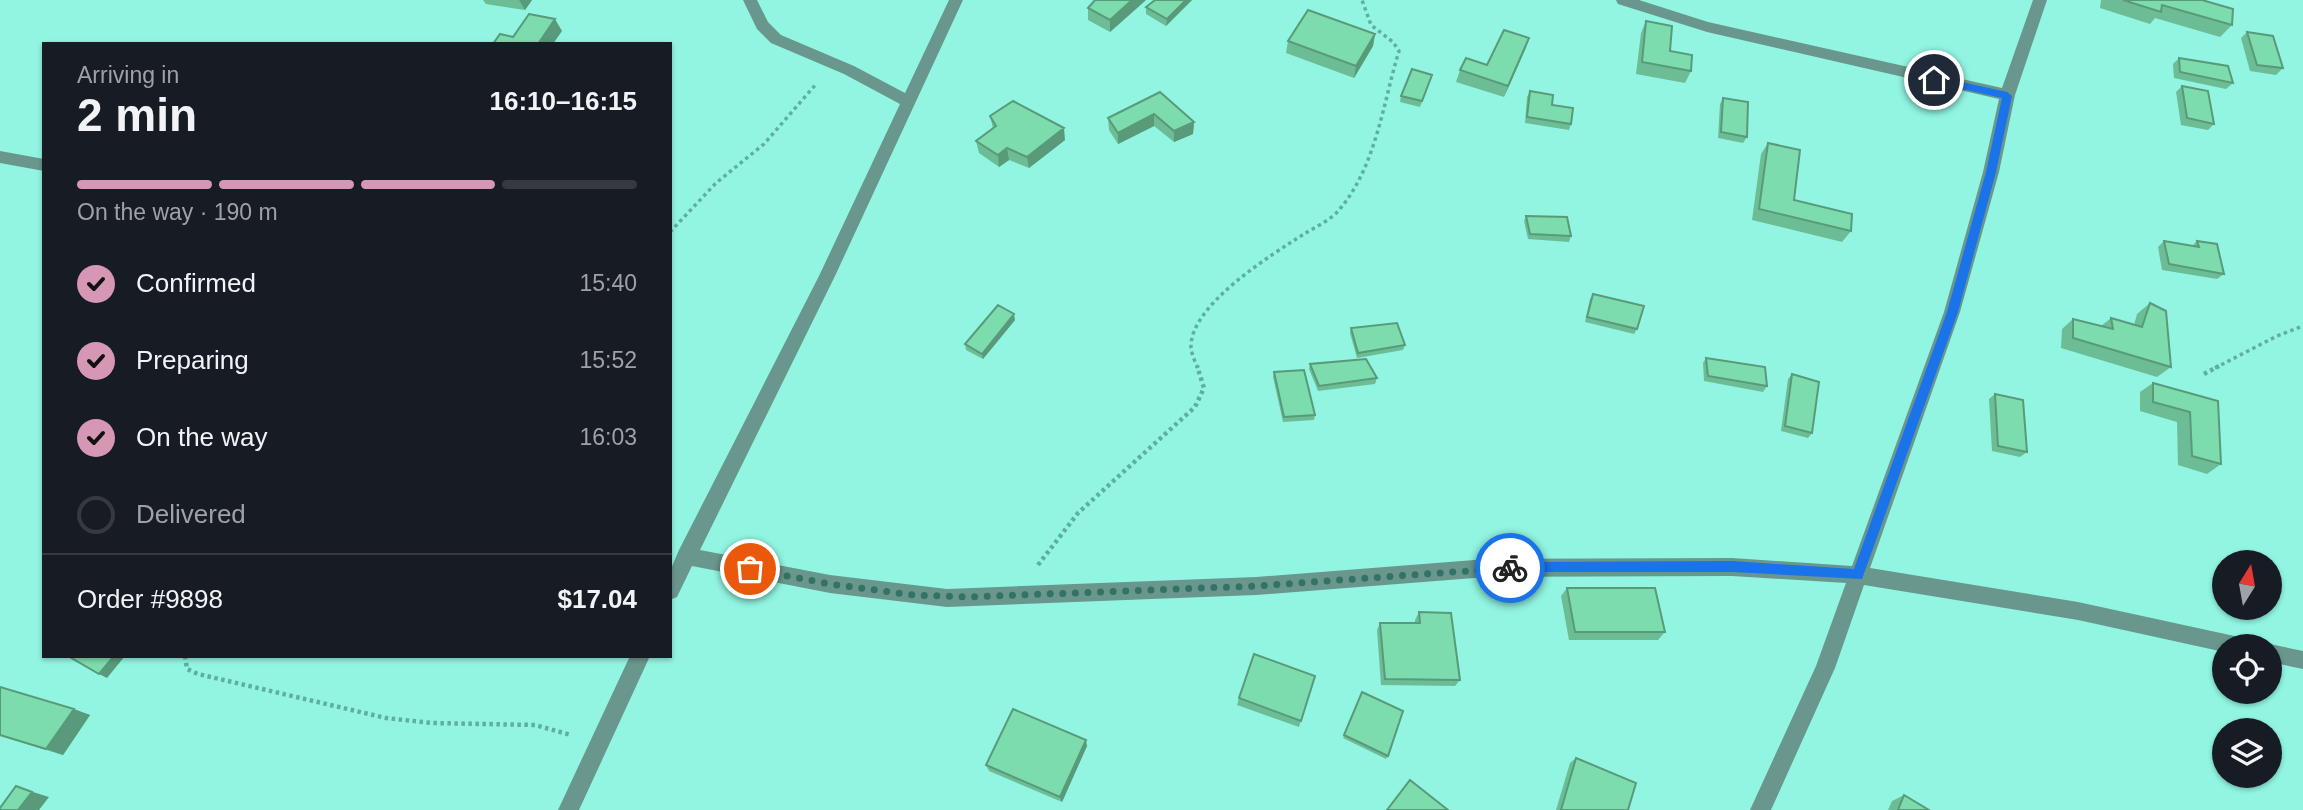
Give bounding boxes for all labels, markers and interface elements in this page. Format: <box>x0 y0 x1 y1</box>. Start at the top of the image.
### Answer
pin <box>1904 50 1964 110</box>
icon: home <box>1915 61 1953 99</box>
text: Arriving in <box>77 62 179 88</box>
text: 16:10–16:15 <box>490 86 637 116</box>
text: 2 min <box>77 89 197 141</box>
text: On the way · 190 m <box>77 199 278 225</box>
icon: check <box>77 265 115 303</box>
text: Confirmed <box>136 268 256 298</box>
text: 15:40 <box>579 270 637 296</box>
icon: check <box>77 342 115 380</box>
text: Preparing <box>136 345 249 375</box>
text: 15:52 <box>579 347 637 373</box>
icon: check <box>77 419 115 457</box>
text: On the way <box>136 422 268 452</box>
text: 16:03 <box>579 424 637 450</box>
text: Delivered <box>136 499 246 529</box>
courier <box>1475 533 1545 603</box>
pin <box>720 539 780 599</box>
icon: bike <box>1491 549 1529 587</box>
icon: bag <box>731 550 769 588</box>
north arrow <box>2212 550 2282 620</box>
map controls <box>2212 550 2282 788</box>
text: Order #9898 <box>77 584 223 614</box>
text: $17.04 <box>557 584 637 614</box>
button: locate <box>2212 634 2282 704</box>
button: layers <box>2212 718 2282 788</box>

